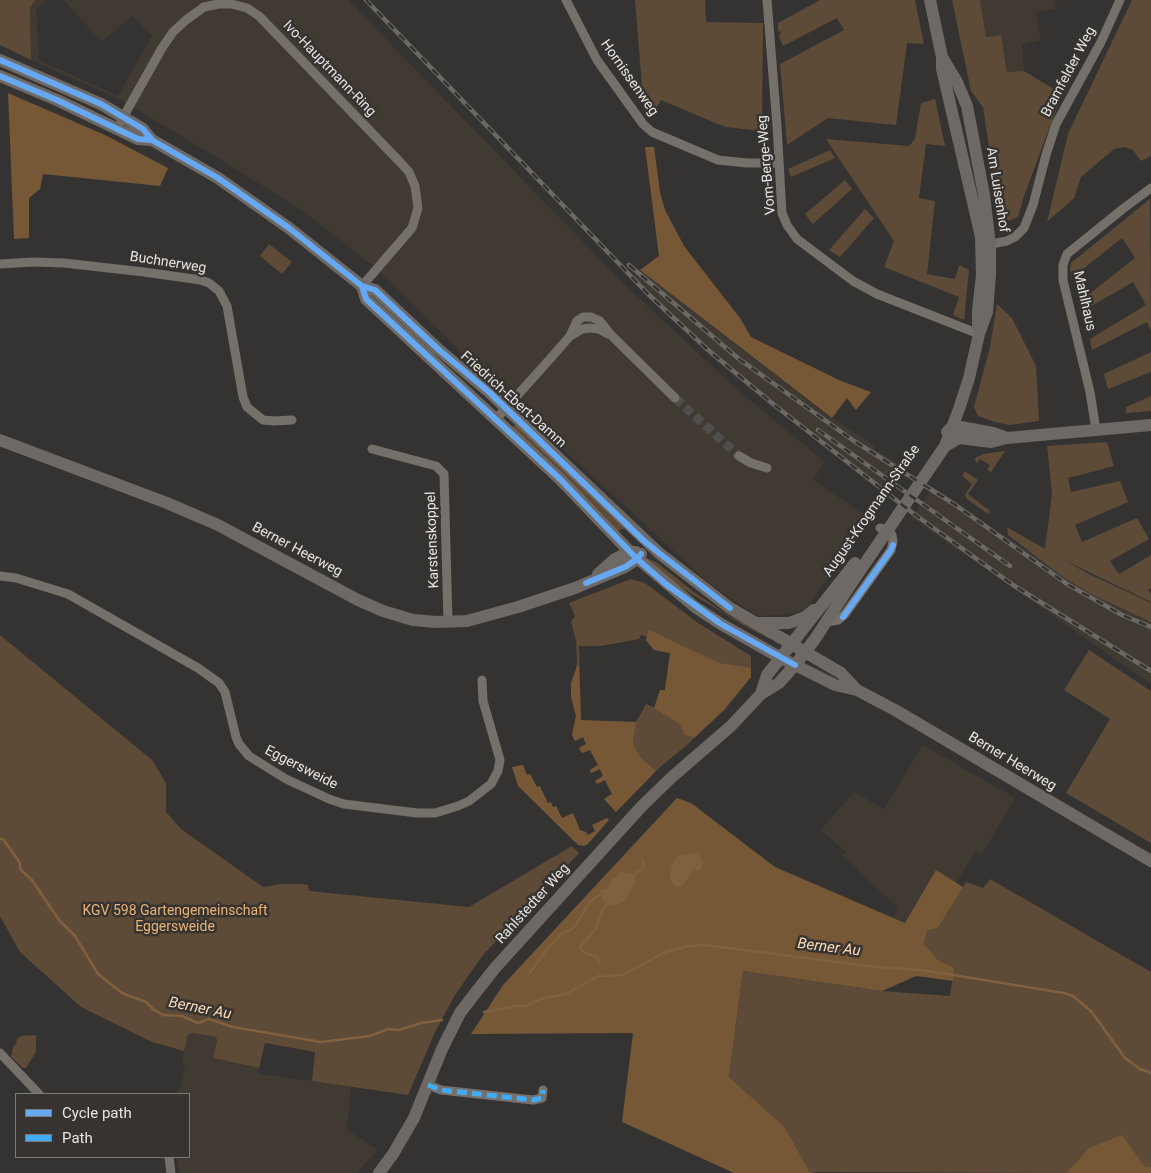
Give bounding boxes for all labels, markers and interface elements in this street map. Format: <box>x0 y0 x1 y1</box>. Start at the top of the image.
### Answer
street label: Ivo-Hauptmann-Ring <box>279 18 379 120</box>
street label: Bramfelder Weg <box>1038 24 1100 120</box>
street label: Hornissenweg <box>597 37 661 119</box>
street label: Vom-Berge-Weg <box>754 114 780 216</box>
street label: Am Luisenhof <box>982 146 1012 234</box>
street label: Buchnerweg <box>129 249 207 277</box>
street label: Mahlhaus <box>1069 269 1099 333</box>
street label: Friedrich-Ebert-Damm <box>457 348 569 452</box>
street label: August-Krogmann-Straße <box>820 442 924 580</box>
street label: Karstenskoppel <box>423 491 443 589</box>
street label: Berner Heerweg <box>249 519 345 581</box>
street label: Berner Heerweg <box>965 729 1059 795</box>
street label: Eggersweide <box>262 742 340 794</box>
street label: Rahlstedter Weg <box>493 860 573 948</box>
park label: KGV 598 Gartengemeinschaft Eggersweide <box>83 903 267 936</box>
water label: Berner Au <box>796 935 862 961</box>
water label: Berner Au <box>167 994 233 1024</box>
legend <box>15 1093 190 1158</box>
text: Cycle path <box>62 1104 132 1122</box>
text: Path <box>62 1129 93 1147</box>

